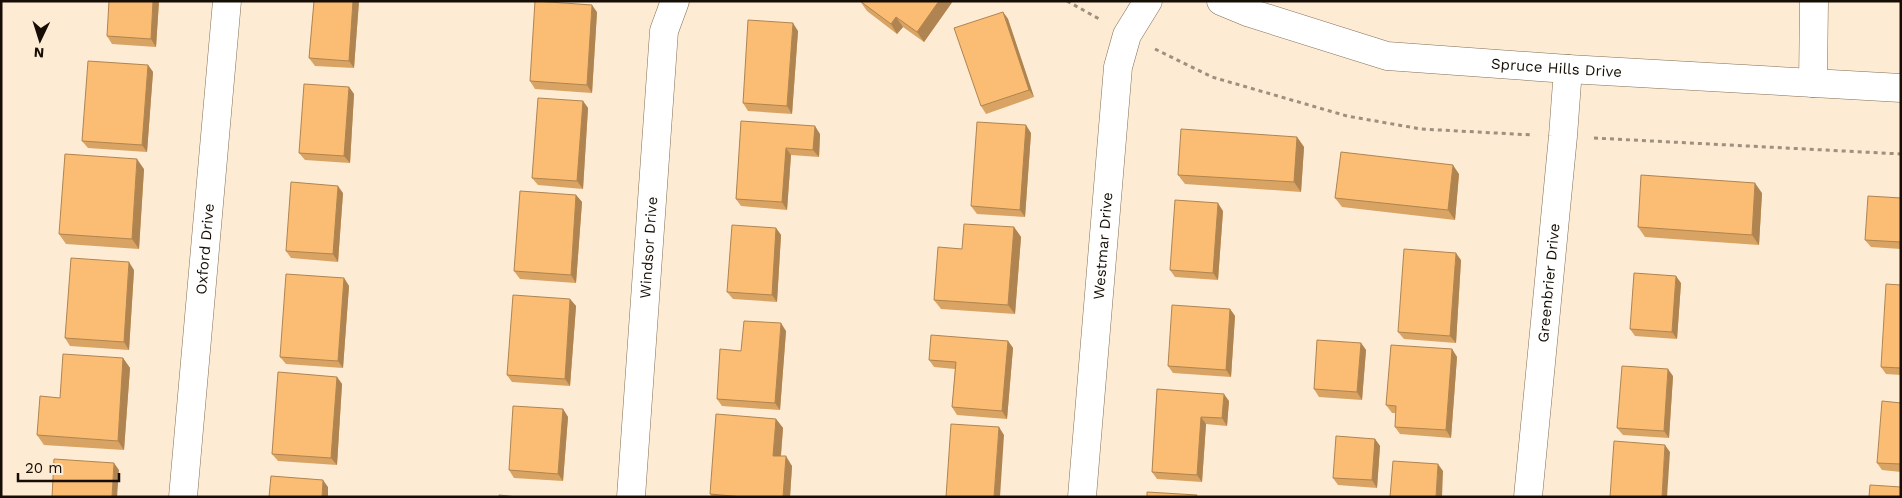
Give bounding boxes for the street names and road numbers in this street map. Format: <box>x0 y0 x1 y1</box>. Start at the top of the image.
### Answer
street label: Spruce Hills Drive <box>1491 55 1623 81</box>
street label: Westmar Drive <box>1090 191 1116 300</box>
street label: Windsor Drive <box>636 196 661 299</box>
street label: Oxford Drive <box>192 203 218 295</box>
street label: Greenbrier Drive <box>1534 223 1563 343</box>

